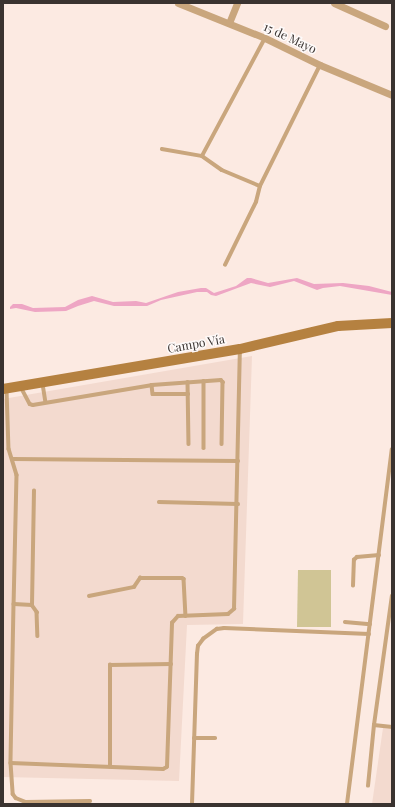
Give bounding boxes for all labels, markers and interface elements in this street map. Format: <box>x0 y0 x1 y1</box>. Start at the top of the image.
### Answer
street label: 15 de Mayo <box>261 19 319 57</box>
street label: Campo Vía <box>166 332 226 356</box>

